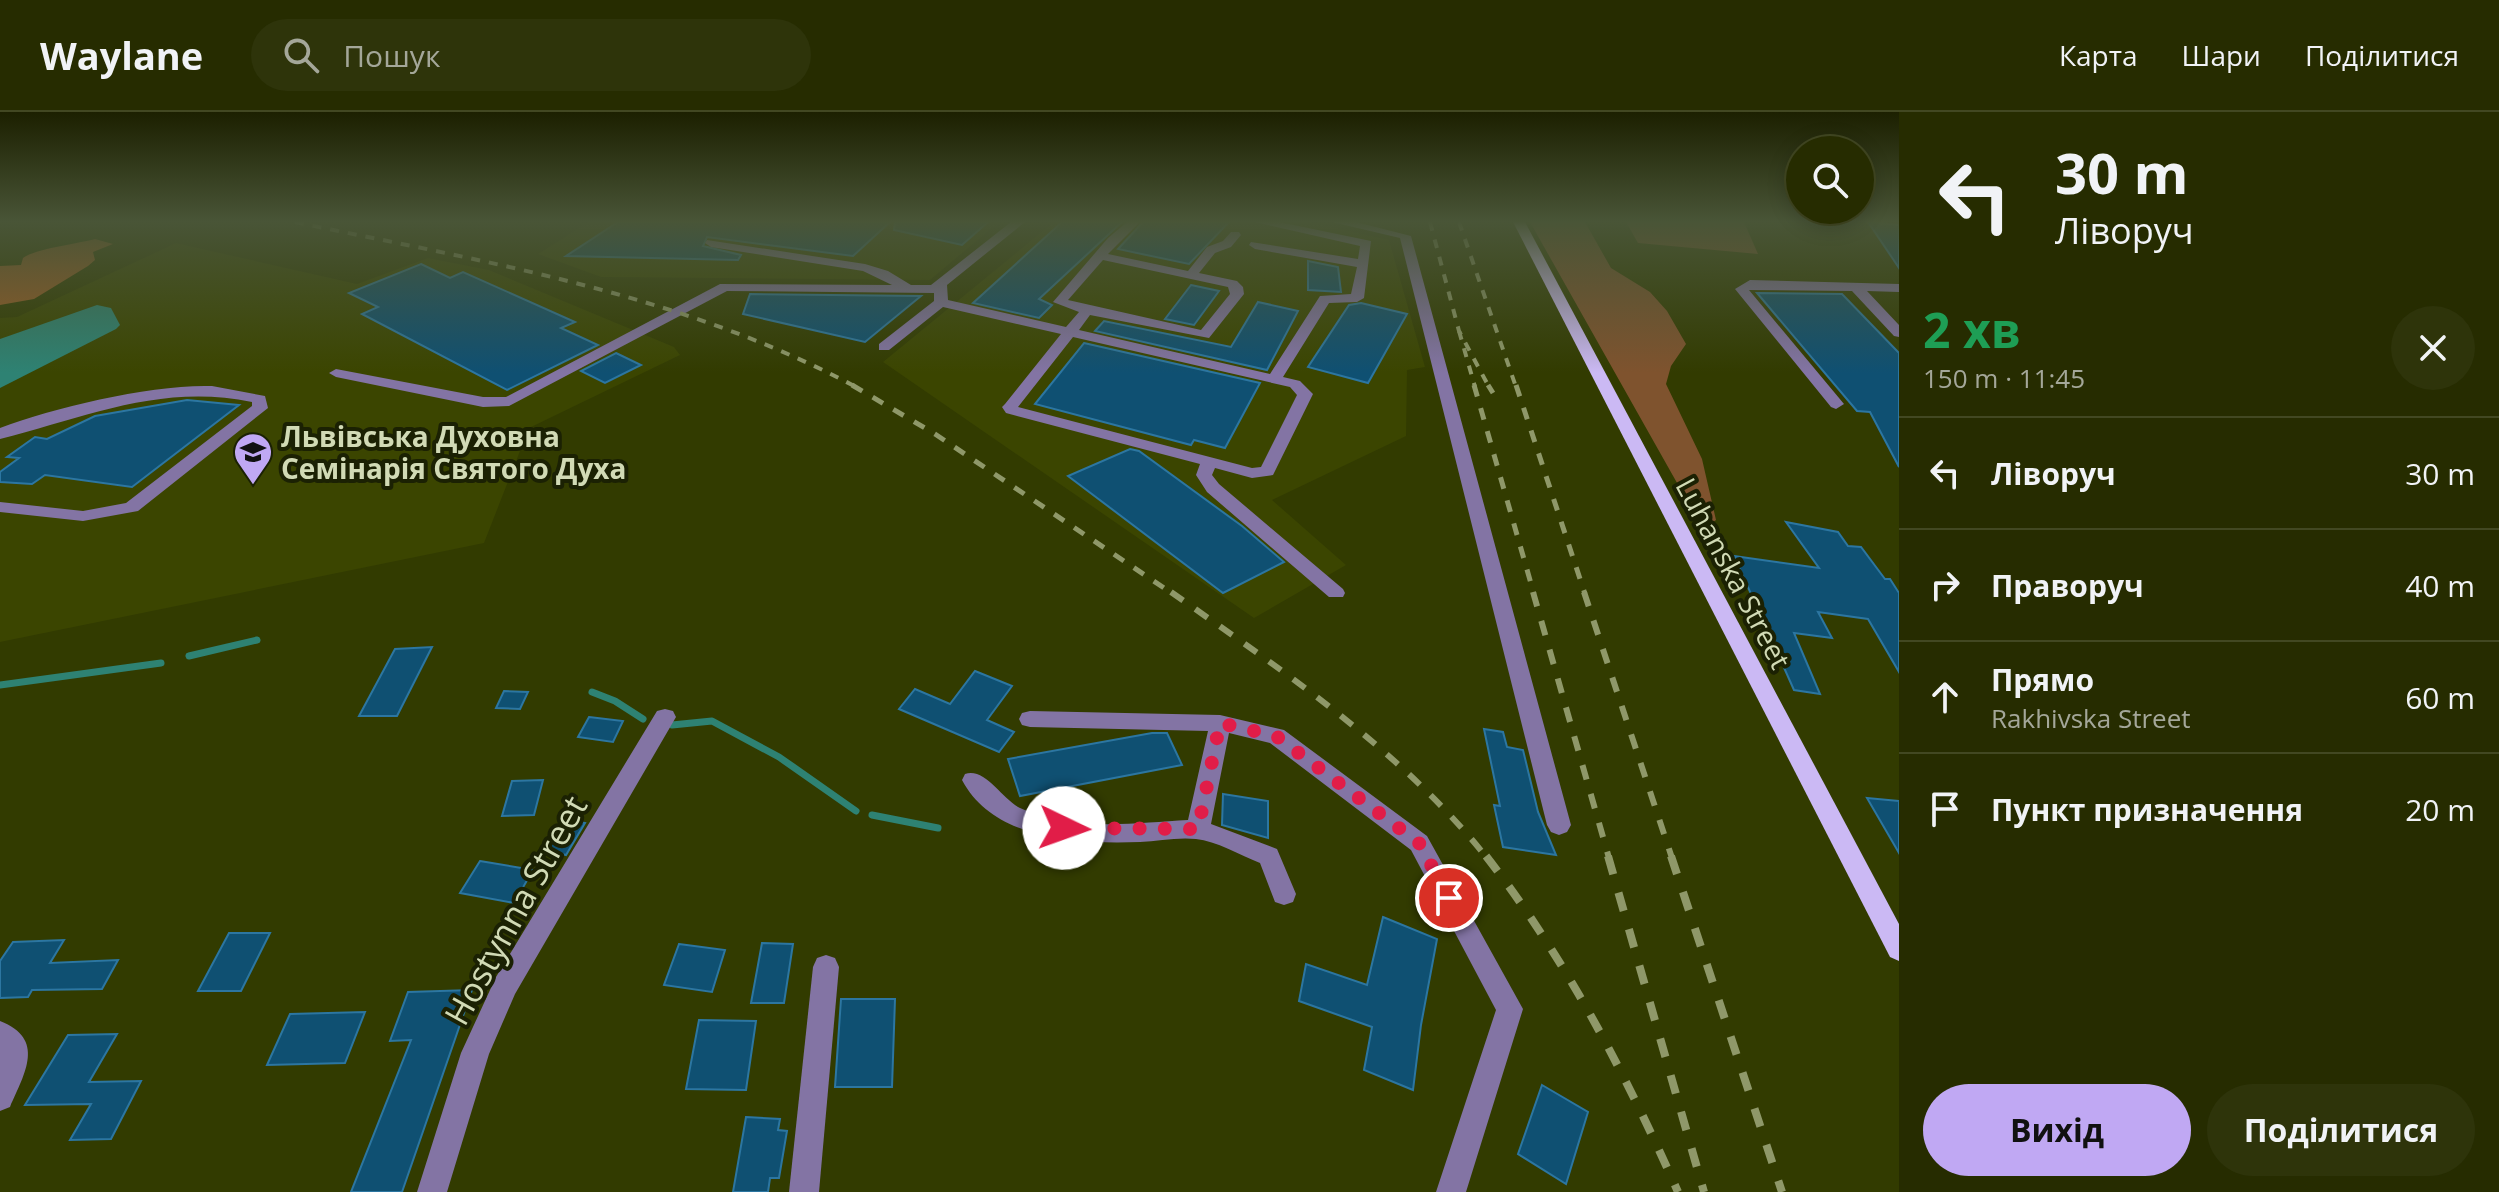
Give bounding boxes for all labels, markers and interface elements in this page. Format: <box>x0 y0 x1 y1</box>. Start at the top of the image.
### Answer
search box <box>251 19 811 91</box>
text: Waylane <box>40 29 203 81</box>
icon: search <box>279 33 323 77</box>
text: Пошук <box>343 35 440 76</box>
text: Карта <box>2059 36 2138 74</box>
text: Шари <box>2182 36 2261 74</box>
text: Поділитися <box>2305 36 2459 74</box>
text: 30 m <box>2055 134 2189 210</box>
map controls <box>1786 136 1874 224</box>
button: search <box>1786 136 1874 224</box>
icon: left <box>1923 144 2027 248</box>
text: Ліворуч <box>2055 206 2194 255</box>
text: 2 хв <box>1923 297 2021 362</box>
button: close <box>2391 306 2475 390</box>
text: 150 m · 11:45 <box>1923 360 2085 396</box>
place label: Львівська Духовна Семінарія Святого Духа <box>281 417 626 487</box>
school or university icon: Львівська Духовна Семінарія Святого Духа <box>232 431 274 486</box>
icon: left <box>1923 451 1967 495</box>
text: Ліворуч <box>1991 453 2116 494</box>
text: 30 m <box>2405 453 2475 494</box>
street label: Luhanska Street <box>1668 471 1800 675</box>
icon: right <box>1923 563 1967 607</box>
text: Праворуч <box>1991 565 2144 606</box>
text: 40 m <box>2405 565 2475 606</box>
text: Прямо <box>1991 659 2094 700</box>
icon: ahead <box>1923 675 1967 719</box>
text: 60 m <box>2405 677 2475 718</box>
text: Rakhivska Street <box>1991 700 2191 736</box>
position arrow <box>1022 786 1106 870</box>
street label: Hostynna Street <box>433 787 597 1033</box>
icon: arrive <box>1923 787 1967 831</box>
text: Пункт призначення <box>1991 789 2303 830</box>
text: 20 m <box>2405 789 2475 830</box>
pin <box>1415 864 1483 932</box>
icon: arrive <box>1427 876 1471 920</box>
button: Вихід <box>1923 1084 2191 1176</box>
button: Поділитися <box>2207 1084 2475 1176</box>

